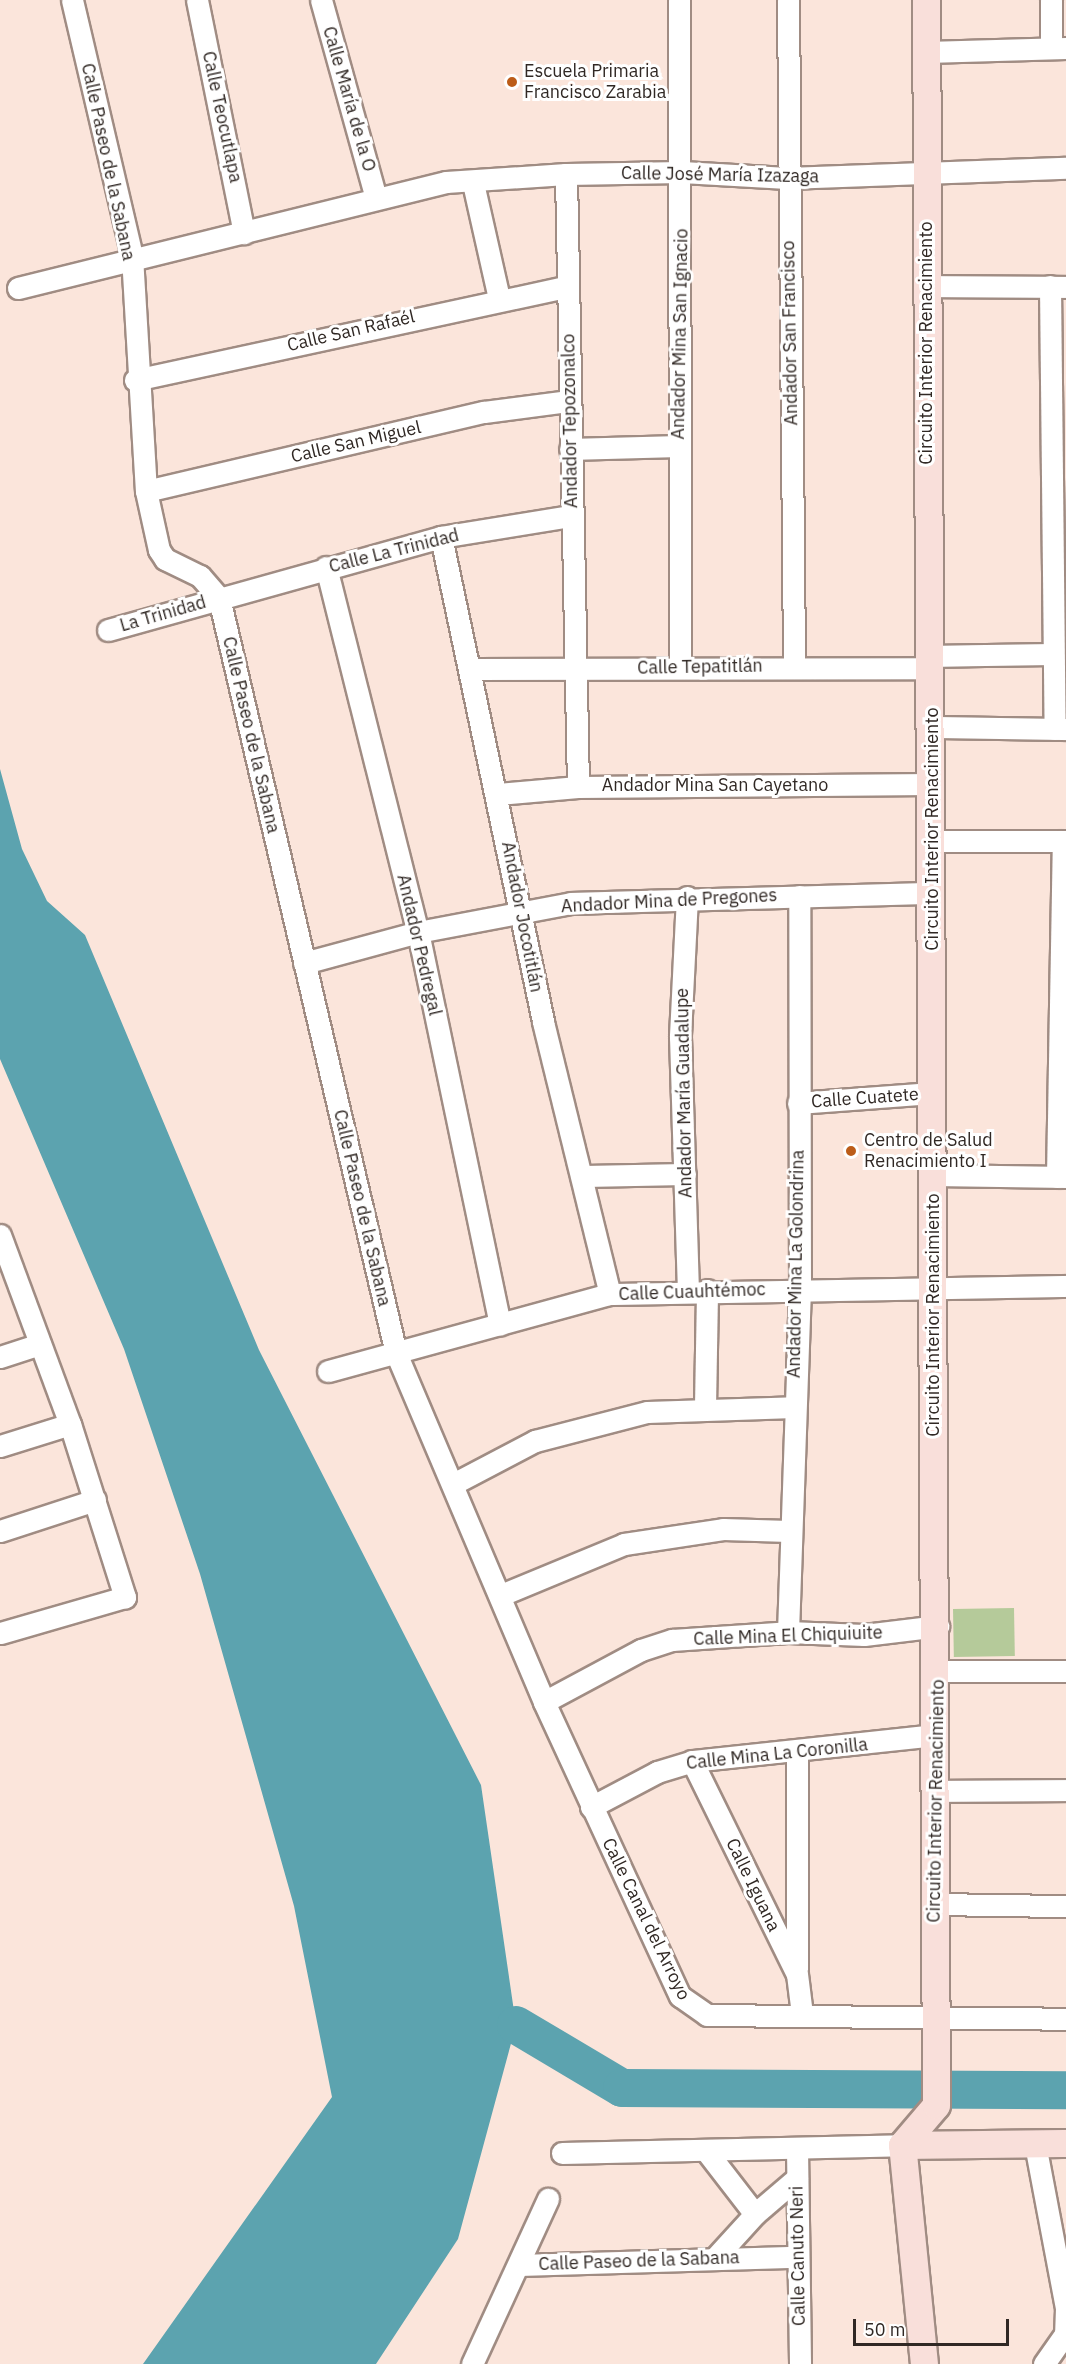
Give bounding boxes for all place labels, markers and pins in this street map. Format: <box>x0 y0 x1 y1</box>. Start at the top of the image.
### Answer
place label: Escuela Primaria Francisco Zarabia <box>524 61 666 104</box>
marker: Escuela Primaria Francisco Zarabia <box>505 75 519 89</box>
place label: Centro de Salud Renacimiento I <box>864 1130 993 1172</box>
marker: Centro de Salud Renacimiento I <box>842 1142 860 1160</box>

